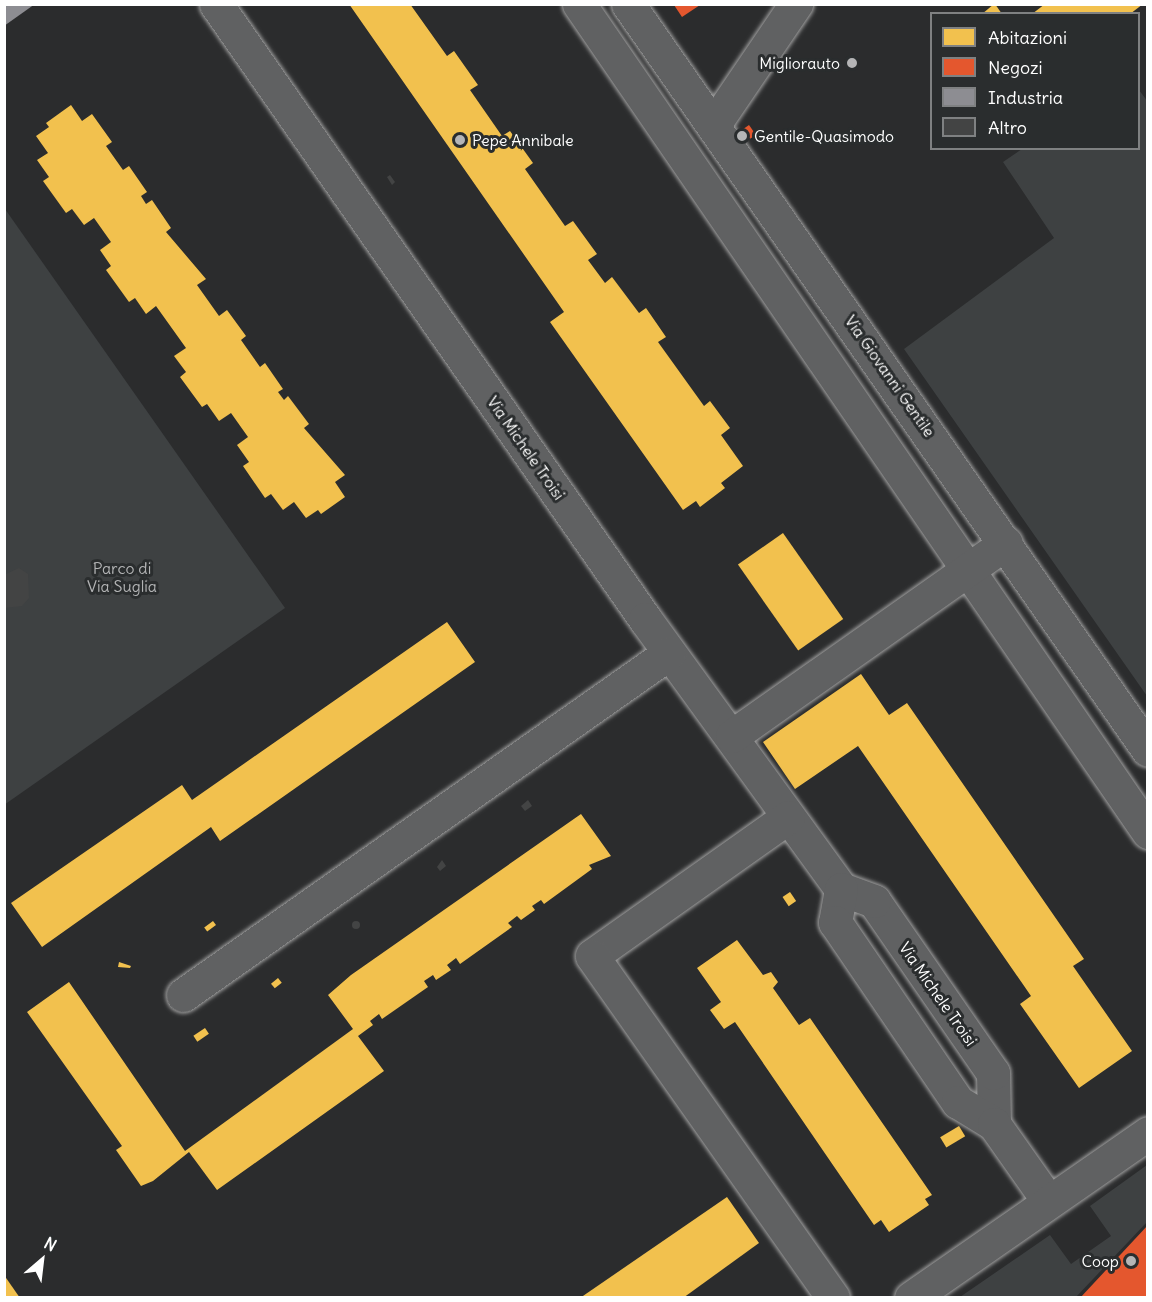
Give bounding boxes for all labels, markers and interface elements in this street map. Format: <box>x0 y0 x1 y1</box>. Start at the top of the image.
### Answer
legend <box>930 12 1140 150</box>
text: Abitazioni <box>988 26 1067 49</box>
place label: Migliorauto <box>759 53 840 73</box>
marker: Migliorauto <box>845 56 859 70</box>
text: Negozi <box>988 56 1043 79</box>
text: Industria <box>988 86 1063 109</box>
text: Altro <box>988 116 1027 139</box>
place label: Gentile-Quasimodo <box>754 126 894 146</box>
marker: Gentile-Quasimodo <box>735 129 749 143</box>
place label: Pepe Annibale <box>472 130 574 150</box>
marker: Pepe Annibale <box>453 133 467 147</box>
street label: Via Giovanni Gentile <box>841 312 939 440</box>
street label: Via Michele Troisi <box>483 392 569 504</box>
park label: Parco di Via Suglia <box>87 558 157 596</box>
street label: Via Michele Troisi <box>895 938 981 1050</box>
north arrow <box>12 1230 72 1290</box>
text: N <box>41 1233 60 1256</box>
place label: Coop <box>1082 1251 1119 1271</box>
marker: Coop <box>1124 1254 1138 1268</box>

